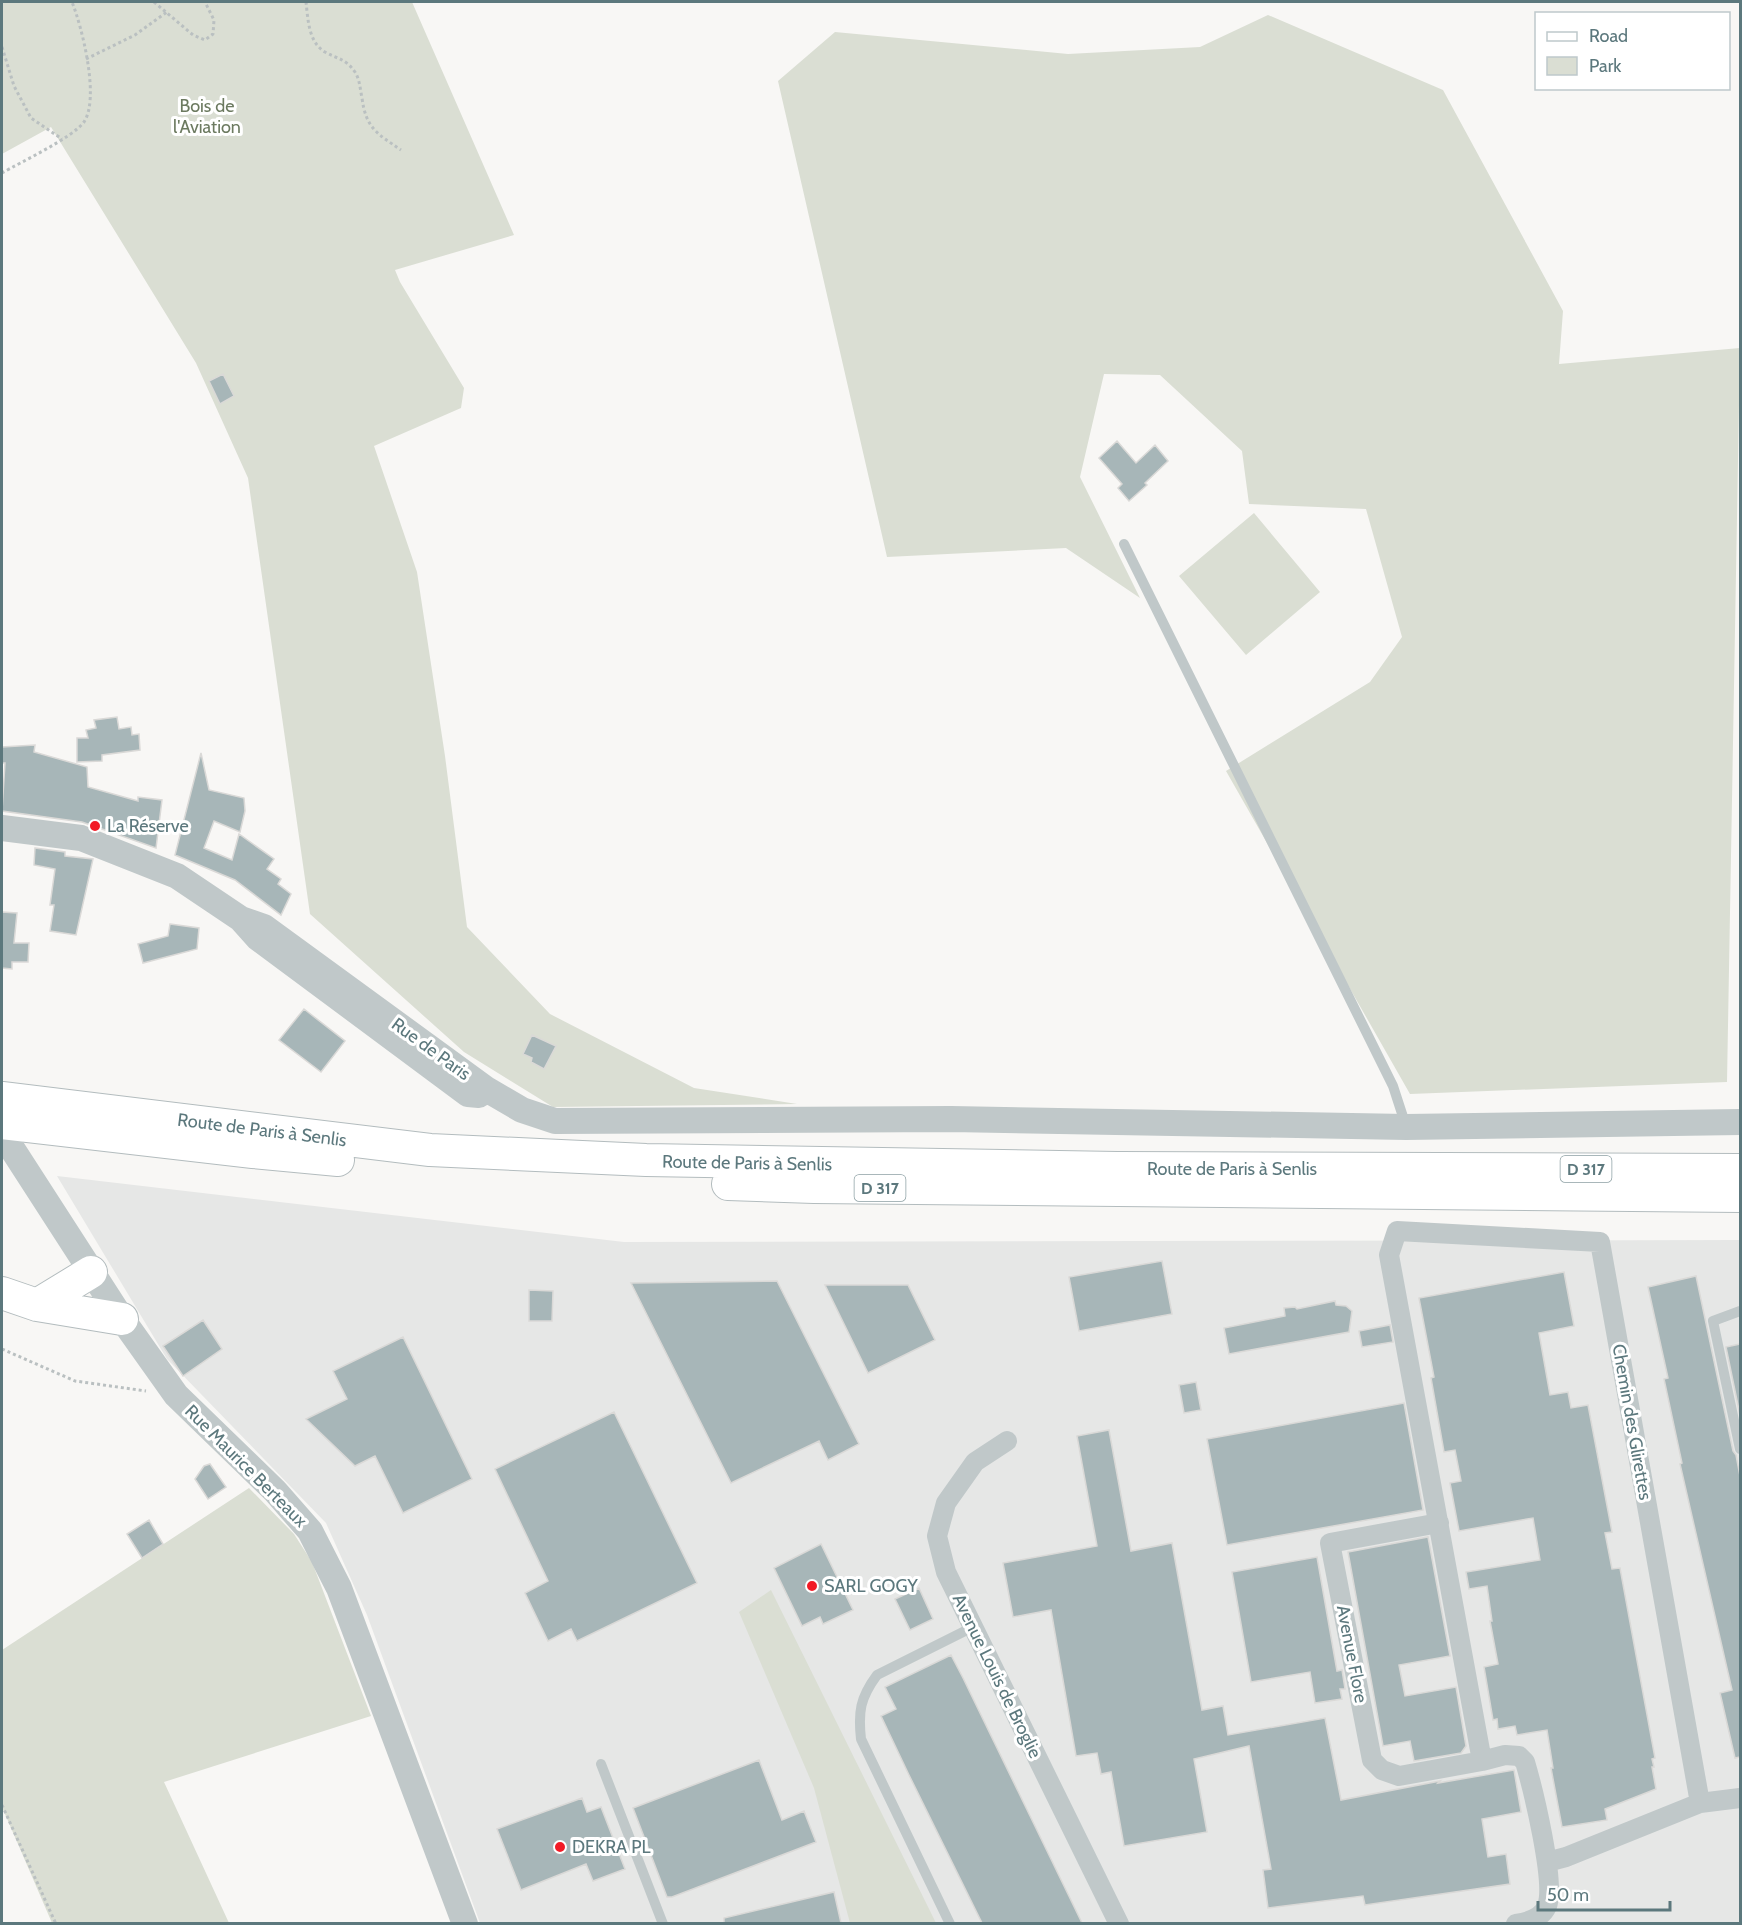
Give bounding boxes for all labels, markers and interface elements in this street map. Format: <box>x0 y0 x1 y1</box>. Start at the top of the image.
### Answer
legend <box>1535 12 1730 90</box>
text: Road <box>1589 25 1628 47</box>
text: Park <box>1589 55 1622 77</box>
park label: Bois de l'Aviation <box>173 95 241 138</box>
place label: La Réserve <box>107 815 189 837</box>
marker: La Réserve <box>88 819 102 833</box>
street label: Rue de Paris <box>387 1013 475 1085</box>
street label: Route de Paris à Senlis <box>176 1109 348 1151</box>
street label: Route de Paris à Senlis <box>662 1151 832 1175</box>
road number: D 317 <box>1560 1156 1612 1182</box>
street label: Route de Paris à Senlis <box>1147 1158 1317 1180</box>
road number: D 317 <box>854 1175 906 1201</box>
street label: Chemin des Glirettes <box>1607 1342 1657 1502</box>
street label: Rue Maurice Berteaux <box>180 1400 312 1532</box>
place label: SARL GOGY <box>824 1575 919 1597</box>
marker: SARL GOGY <box>805 1579 819 1593</box>
street label: Avenue Louis de Broglie <box>948 1590 1046 1762</box>
street label: Avenue Flore <box>1332 1603 1372 1705</box>
place label: DEKRA PL <box>572 1836 651 1858</box>
marker: DEKRA PL <box>553 1840 567 1854</box>
scale bar <box>1538 1874 1670 1912</box>
text: 50 m <box>1547 1884 1589 1906</box>

